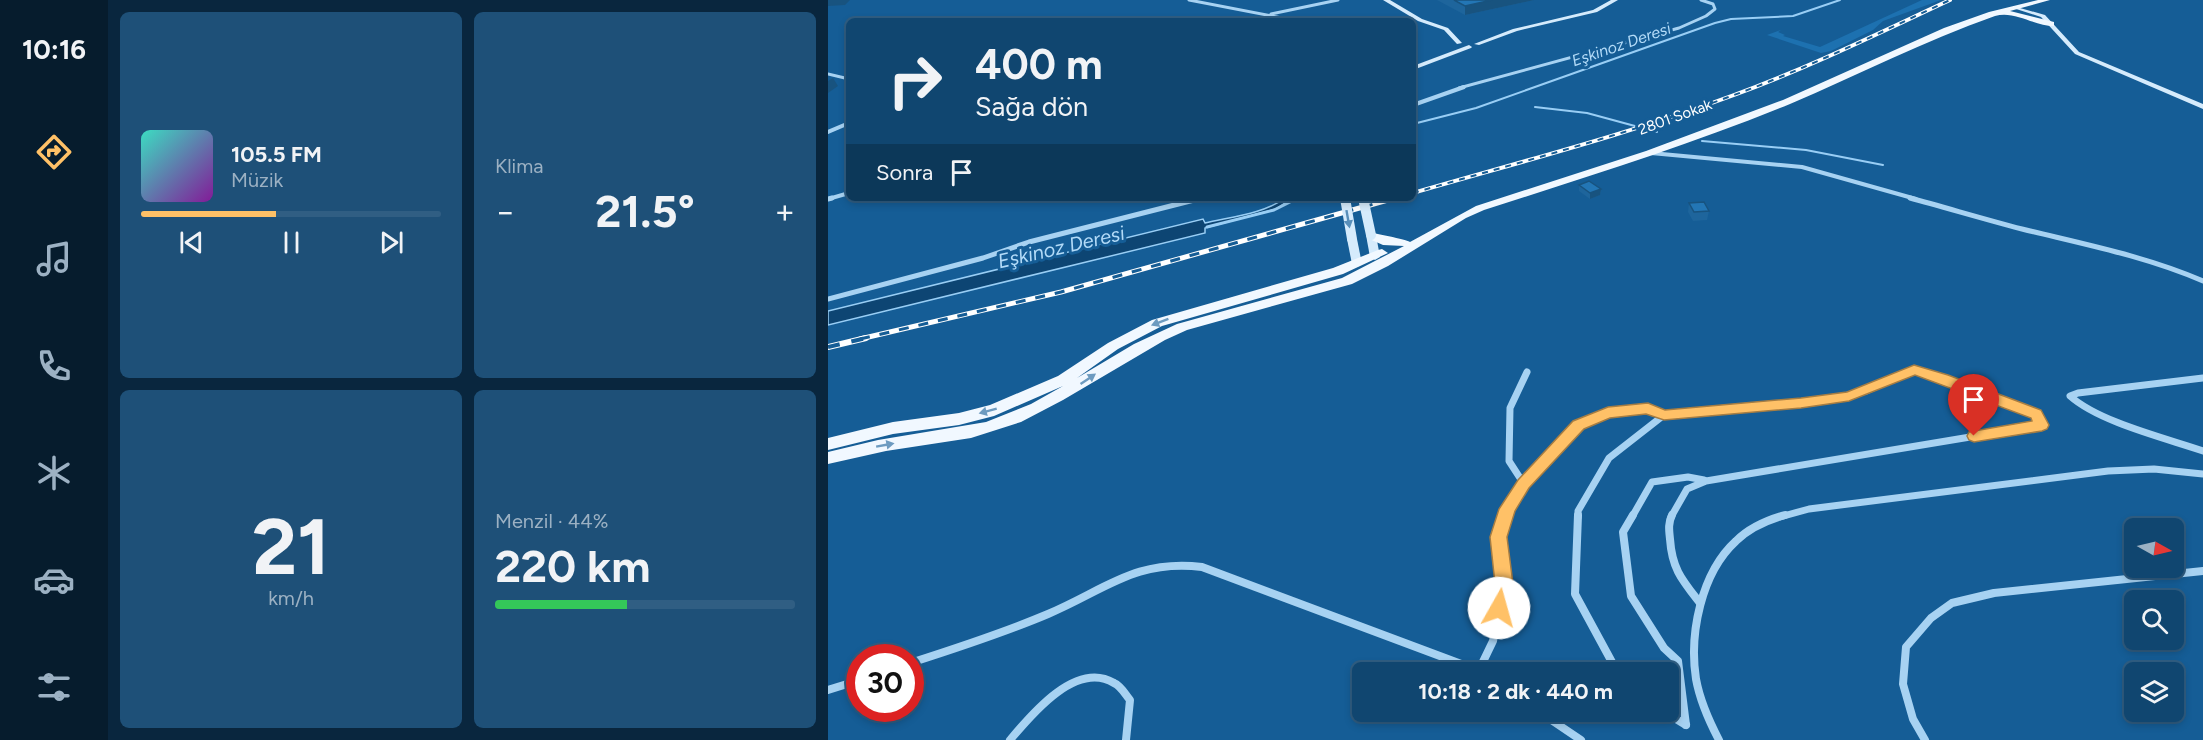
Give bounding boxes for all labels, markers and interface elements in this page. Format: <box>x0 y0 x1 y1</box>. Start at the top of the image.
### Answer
water label: Eşkinoz Deresi <box>1569 19 1674 70</box>
text: 10:16 <box>22 33 86 66</box>
text: 400 m <box>975 39 1103 90</box>
icon: right <box>876 42 954 120</box>
text: Sağa dön <box>975 90 1088 123</box>
street label: 2801 Sokak <box>1636 95 1715 139</box>
icon: directions <box>33 131 75 173</box>
text: 105.5 FM <box>231 141 322 168</box>
text: Klima <box>495 154 543 178</box>
icon: arrive <box>945 156 978 189</box>
text: Sonra <box>876 159 933 186</box>
text: Müzik <box>231 168 283 192</box>
text: 21.5° <box>595 184 695 238</box>
text: − <box>495 192 516 231</box>
text: + <box>774 192 795 231</box>
one-way arrow <box>1344 209 1353 228</box>
water label: Eşkinoz Deresi <box>995 221 1127 273</box>
icon: previous <box>175 226 208 259</box>
icon: pause <box>275 226 308 259</box>
icon: next <box>375 226 408 259</box>
icon: music <box>33 238 75 280</box>
one-way arrow <box>1151 318 1169 327</box>
icon: phone <box>33 345 75 387</box>
one-way arrow <box>1080 374 1096 385</box>
pin <box>1948 374 1999 436</box>
icon: arrive <box>1957 383 1990 416</box>
one-way arrow <box>979 407 997 417</box>
one-way arrow <box>876 440 895 449</box>
icon: climate <box>33 452 75 494</box>
text: 21 <box>252 500 330 594</box>
text: Menzil · 44% <box>495 509 608 533</box>
north arrow <box>2124 518 2184 578</box>
map controls <box>2124 518 2184 722</box>
text: 220 km <box>495 539 650 593</box>
icon: car <box>33 559 75 601</box>
position arrow <box>1467 576 1531 640</box>
text: km/h <box>268 586 314 610</box>
button: search <box>2124 590 2184 650</box>
speed limit sign: 30 <box>846 644 924 722</box>
button: layers <box>2124 662 2184 722</box>
icon: filters <box>33 666 75 708</box>
text: 10:18 · 2 dk · 440 m <box>1418 678 1613 705</box>

